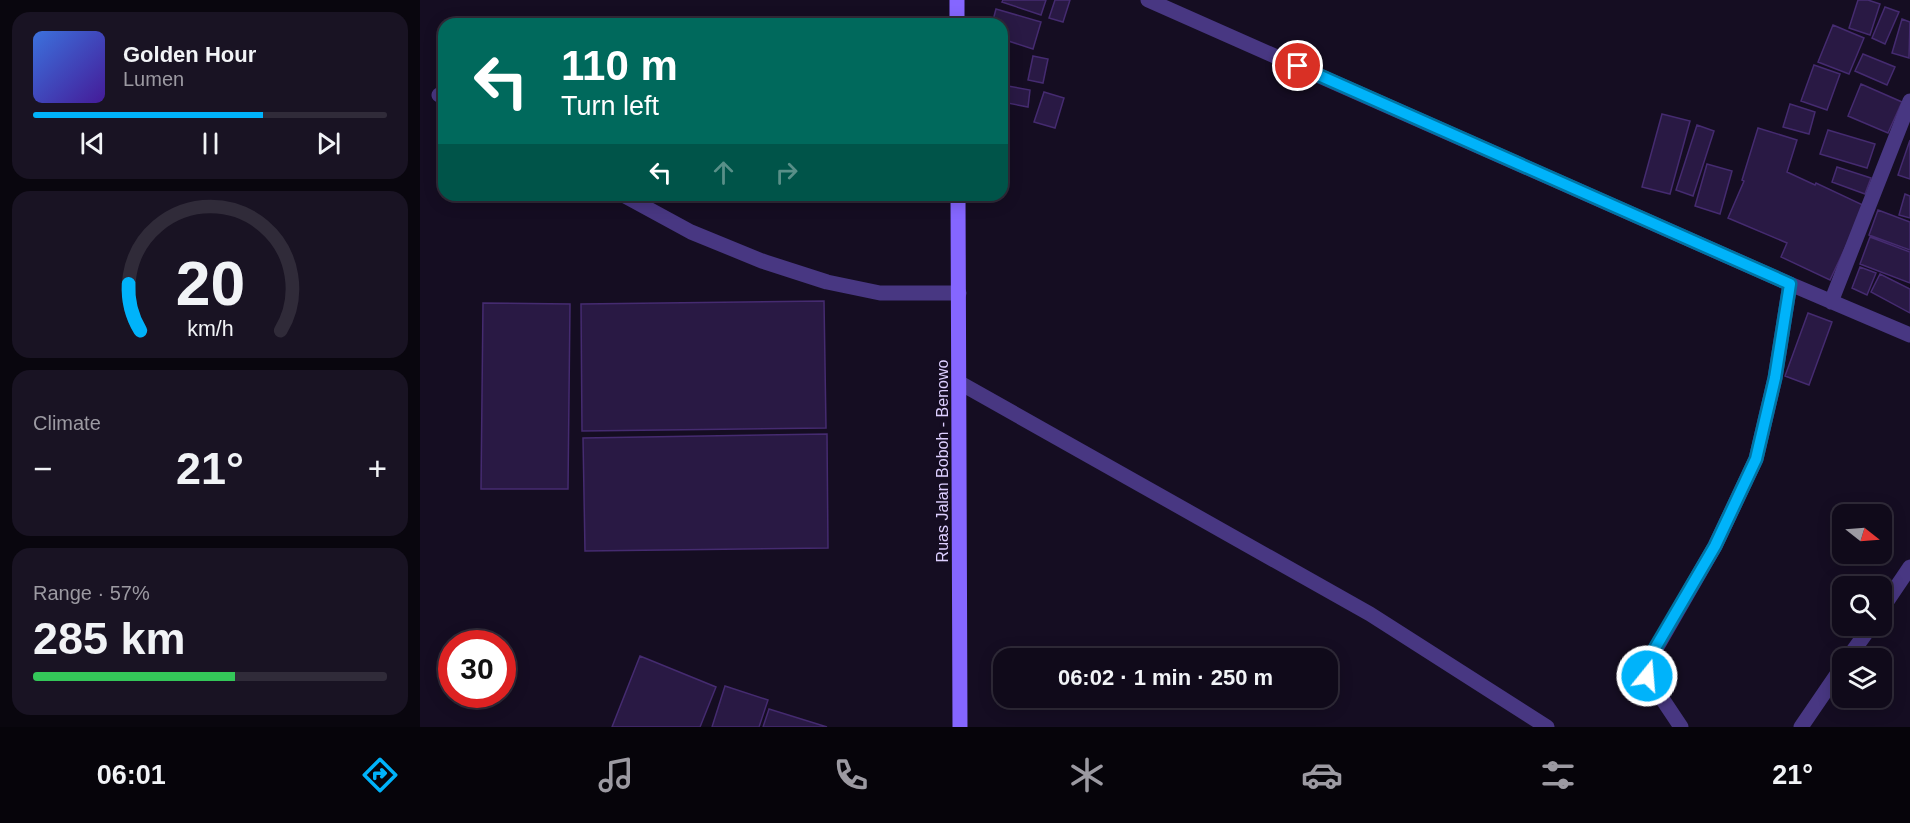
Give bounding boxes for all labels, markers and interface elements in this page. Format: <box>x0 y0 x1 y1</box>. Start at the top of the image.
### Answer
pin <box>1272 40 1323 91</box>
text: Golden Hour <box>123 42 256 67</box>
icon: left <box>462 42 540 120</box>
text: 110 m <box>561 42 678 89</box>
icon: arrive <box>1281 49 1314 82</box>
text: Lumen <box>123 68 184 90</box>
text: Turn left <box>561 91 659 121</box>
icon: previous <box>76 127 109 160</box>
icon: pause <box>194 127 227 160</box>
icon: next <box>312 127 345 160</box>
icon: left <box>644 156 677 189</box>
icon: ahead <box>707 156 740 189</box>
icon: right <box>770 156 803 189</box>
text: 20 <box>175 249 245 318</box>
text: km/h <box>187 318 233 342</box>
street label: Ruas Jalan Boboh - Benowo <box>934 360 951 562</box>
text: Climate <box>33 412 101 434</box>
text: 21° <box>176 443 244 494</box>
text: − <box>33 450 52 487</box>
text: + <box>368 450 387 487</box>
north arrow <box>1832 504 1892 564</box>
map controls <box>1832 504 1892 708</box>
button: search <box>1832 576 1892 636</box>
text: Range · 57% <box>33 582 150 604</box>
text: 285 km <box>33 613 186 664</box>
speed limit sign: 30 <box>438 630 516 708</box>
position arrow <box>1615 644 1679 708</box>
button: layers <box>1832 648 1892 708</box>
text: 06:02 · 1 min · 250 m <box>1058 665 1273 690</box>
icon: directions <box>359 754 401 796</box>
icon: music <box>595 754 637 796</box>
icon: phone <box>830 754 872 796</box>
icon: climate <box>1066 754 1108 796</box>
icon: car <box>1301 754 1343 796</box>
icon: filters <box>1537 754 1579 796</box>
text: 06:01 <box>97 760 166 790</box>
text: 21° <box>1772 760 1813 790</box>

